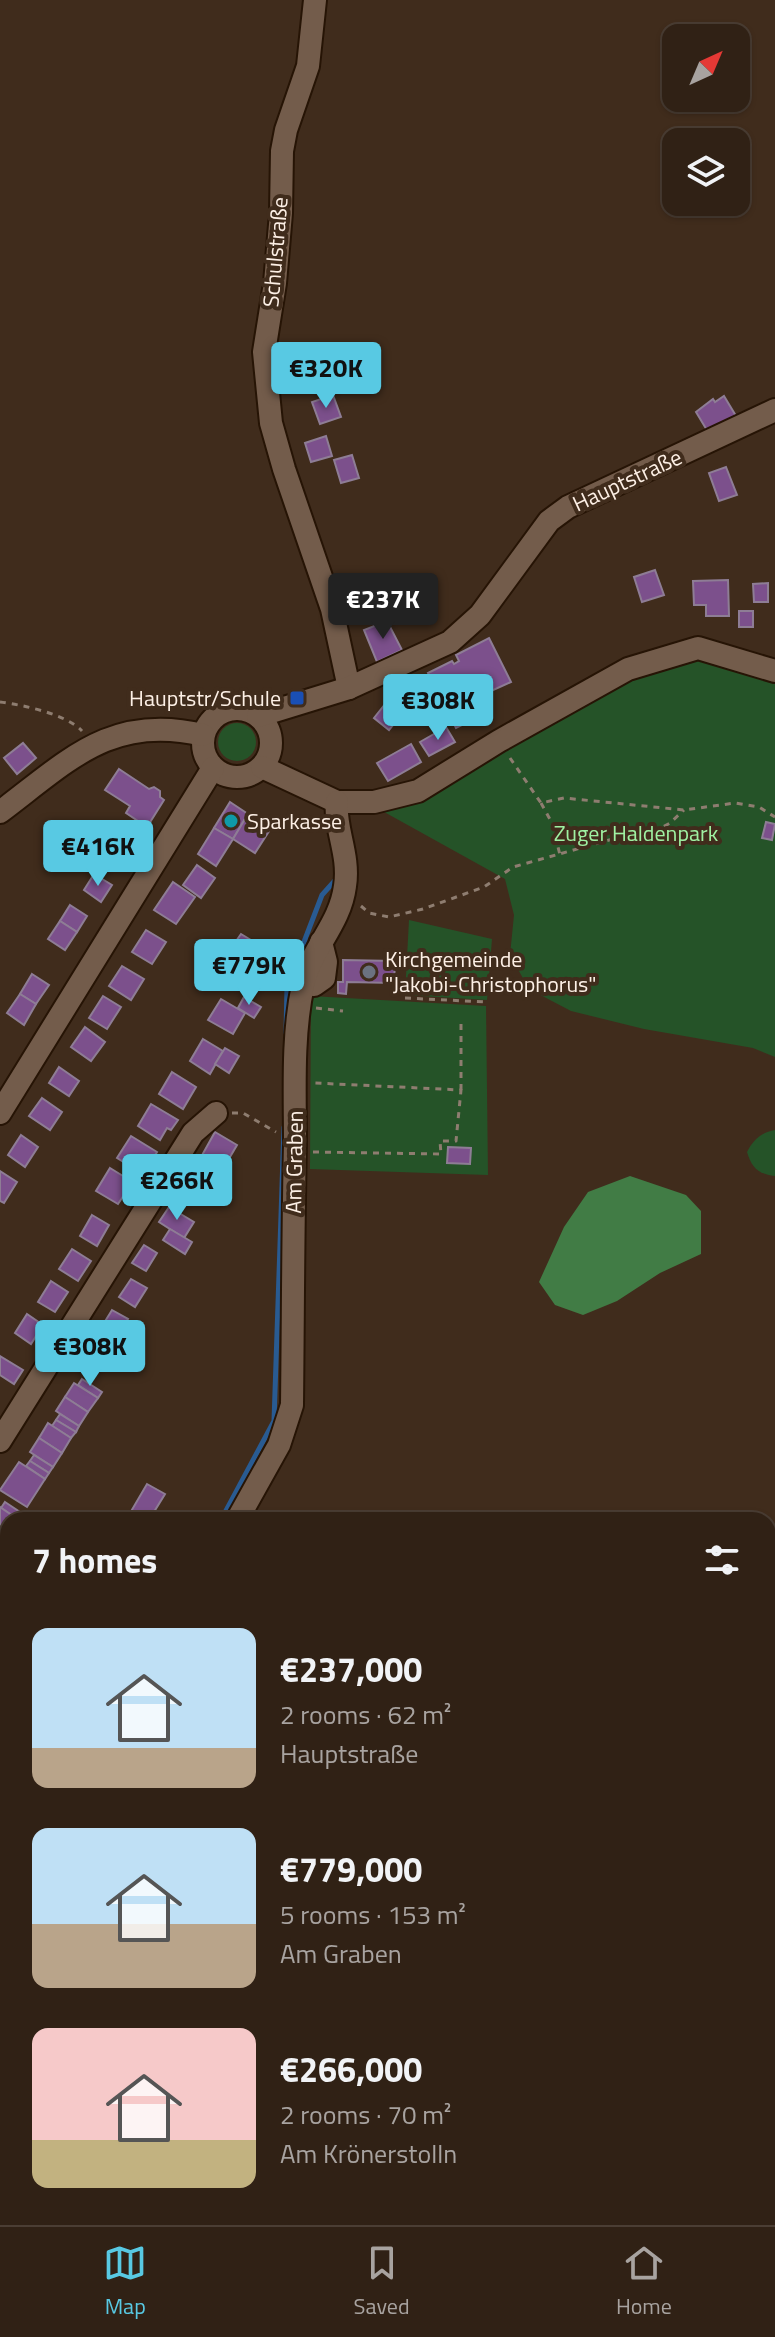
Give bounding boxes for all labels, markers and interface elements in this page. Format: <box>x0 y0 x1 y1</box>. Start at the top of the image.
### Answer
north arrow <box>662 24 750 112</box>
map controls <box>662 24 750 216</box>
button: layers <box>662 128 750 216</box>
street label: Schulstraße <box>253 196 297 308</box>
pin: €320K <box>270 342 382 410</box>
text: €320K <box>289 348 363 387</box>
street label: Hauptstraße <box>567 440 687 520</box>
pin: €237K <box>327 573 439 641</box>
text: €237K <box>346 579 420 618</box>
pin: €308K <box>382 674 494 742</box>
text: €308K <box>401 680 475 719</box>
place label: Hauptstr/Schule <box>129 681 281 715</box>
marker: Hauptstr/Schule <box>288 689 306 707</box>
place label: Sparkasse <box>247 804 342 838</box>
marker: Sparkasse <box>222 812 240 830</box>
park label: Zuger Haldenpark <box>554 816 719 850</box>
pin: €416K <box>42 820 154 888</box>
text: €416K <box>61 826 135 865</box>
pin: €779K <box>193 939 305 1007</box>
place label: Kirchgemeinde "Jakobi-Christophorus" <box>385 942 597 1001</box>
text: €779K <box>212 945 286 984</box>
marker: Kirchgemeinde "Jakobi-Christophorus" <box>360 963 378 981</box>
street label: Am Graben <box>276 1110 312 1214</box>
pin: €266K <box>121 1154 233 1222</box>
text: €266K <box>140 1160 214 1199</box>
pin: €308K <box>34 1320 146 1388</box>
text: €308K <box>53 1326 127 1365</box>
text: 7 homes <box>32 1534 157 1586</box>
icon: filters <box>700 1538 744 1582</box>
text: €237,000 <box>280 1643 422 1695</box>
icon: home <box>96 1660 192 1756</box>
text: 2 rooms · 62 m² <box>280 1695 451 1734</box>
text: Hauptstraße <box>280 1734 418 1773</box>
text: €779,000 <box>280 1843 422 1895</box>
icon: home <box>96 1860 192 1956</box>
text: 5 rooms · 153 m² <box>280 1895 466 1934</box>
text: Am Graben <box>280 1934 402 1973</box>
text: €266,000 <box>280 2043 422 2095</box>
icon: home <box>96 2060 192 2156</box>
text: 2 rooms · 70 m² <box>280 2095 451 2134</box>
text: Am Krönerstolln <box>280 2134 457 2173</box>
tab: Map <box>103 2241 147 2323</box>
tab: Saved <box>354 2241 410 2323</box>
tab: Home <box>616 2241 672 2323</box>

